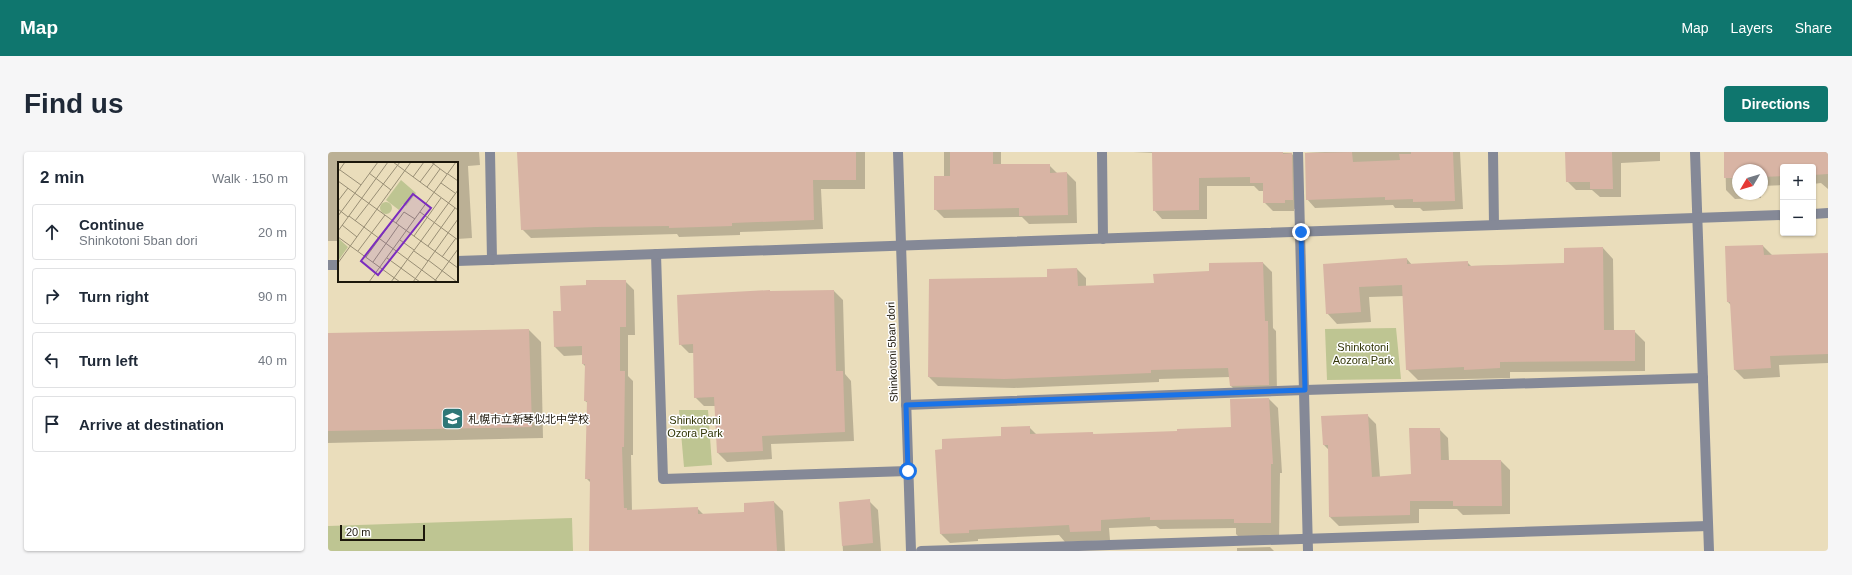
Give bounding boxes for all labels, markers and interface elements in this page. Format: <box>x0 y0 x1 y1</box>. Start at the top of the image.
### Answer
text: Map <box>20 17 58 38</box>
text: Map <box>1681 20 1709 36</box>
text: Layers <box>1731 20 1773 36</box>
text: Share <box>1795 20 1832 36</box>
button: Directions <box>1724 86 1828 122</box>
text: Find us <box>24 88 124 119</box>
inset map <box>338 162 458 282</box>
north arrow <box>1732 164 1768 200</box>
map controls <box>1780 164 1816 236</box>
button: + <box>1780 164 1816 200</box>
text: 2 min <box>40 168 84 187</box>
text: Walk · 150 m <box>212 171 288 186</box>
button: − <box>1780 200 1816 236</box>
text: Continue <box>79 216 144 233</box>
icon: ahead <box>41 221 63 243</box>
route end <box>1292 223 1310 241</box>
text: 20 m <box>258 225 287 240</box>
text: Shinkotoni 5ban dori <box>79 233 198 248</box>
icon: right <box>41 285 63 307</box>
text: Turn right <box>79 288 149 305</box>
text: 90 m <box>258 289 287 304</box>
street label: Shinkotoni 5ban dori <box>884 302 900 402</box>
park label: Shinkotoni Aozora Park <box>1333 341 1394 366</box>
icon: left <box>41 349 63 371</box>
text: Turn left <box>79 352 138 369</box>
text: 40 m <box>258 353 287 368</box>
school or university icon: 札幌市立新琴似北中学校 <box>439 406 465 432</box>
icon: arrive <box>41 413 63 435</box>
place label: 札幌市立新琴似北中学校 <box>468 413 589 425</box>
park label: Shinkotoni Ozora Park <box>667 414 723 439</box>
text: Arrive at destination <box>79 416 224 433</box>
route start <box>899 462 917 480</box>
scale bar <box>340 523 425 542</box>
text: 20 m <box>346 526 370 538</box>

